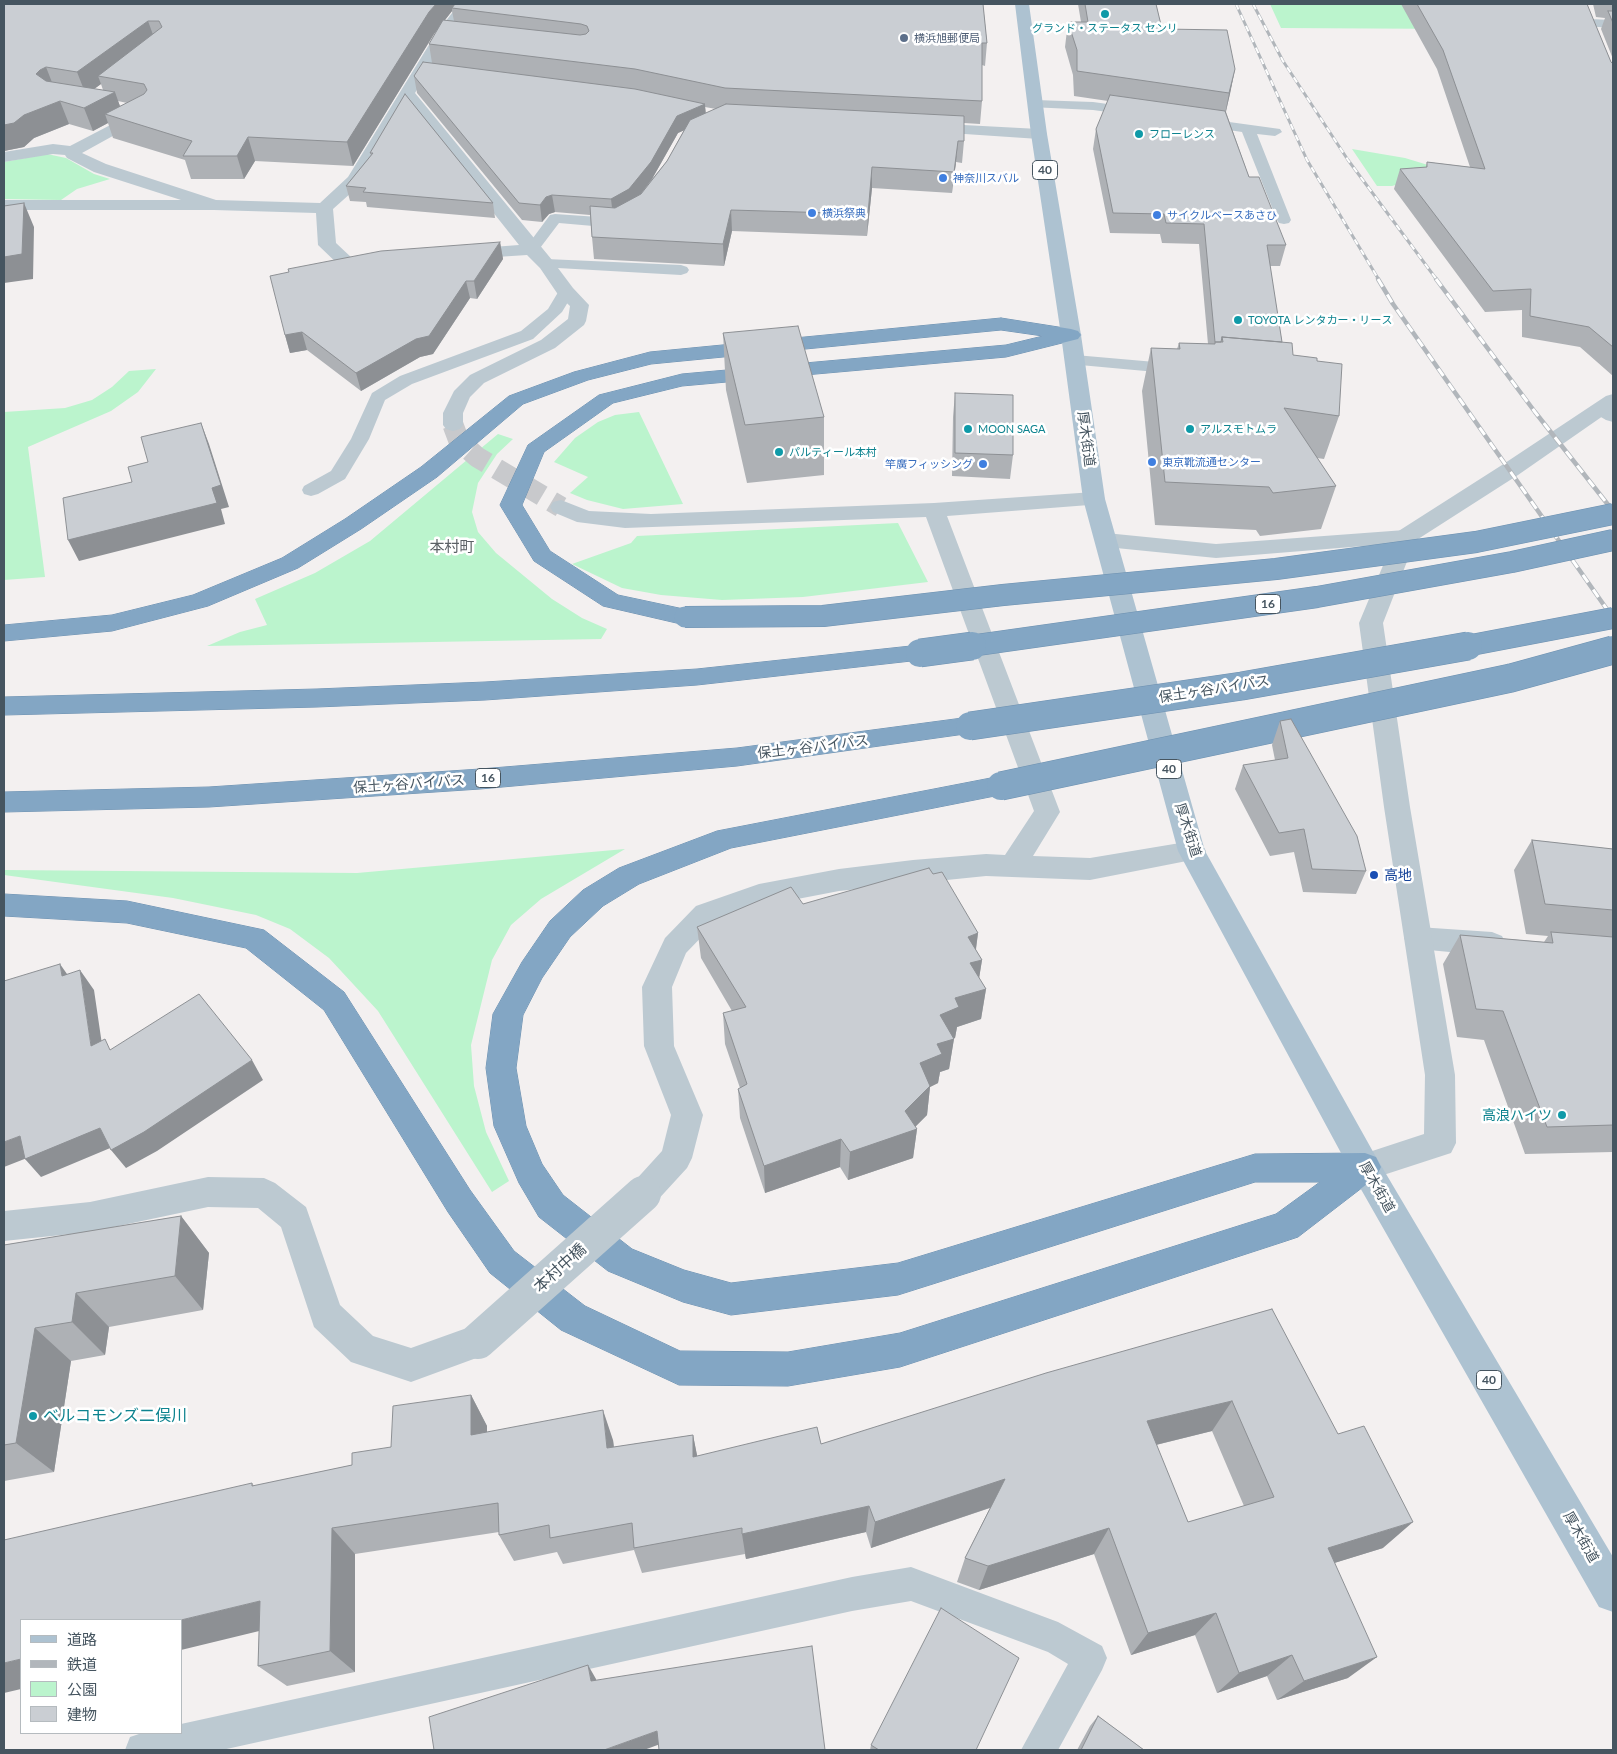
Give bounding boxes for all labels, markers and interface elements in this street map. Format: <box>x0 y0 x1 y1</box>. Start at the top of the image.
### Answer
marker: グランド・ステータス センリ <box>1099 8 1111 20</box>
place label: グランド・ステータス センリ <box>1032 21 1178 35</box>
place label: 横浜旭郵便局 <box>914 31 980 45</box>
marker: 横浜旭郵便局 <box>898 32 910 44</box>
place label: フローレンス <box>1149 127 1215 141</box>
marker: フローレンス <box>1133 128 1145 140</box>
road number: 40 <box>1032 160 1058 180</box>
place label: 神奈川スバル <box>953 171 1019 185</box>
marker: 神奈川スバル <box>937 172 949 184</box>
place label: 横浜祭典 <box>822 206 866 220</box>
marker: 横浜祭典 <box>806 207 818 219</box>
place label: サイクルベースあさひ <box>1167 208 1277 222</box>
marker: サイクルベースあさひ <box>1151 209 1163 221</box>
place label: TOYOTA レンタカー・リース <box>1248 313 1392 327</box>
marker: TOYOTA レンタカー・リース <box>1232 314 1244 326</box>
street label: 厚木街道 <box>1074 410 1098 468</box>
place label: MOON SAGA <box>978 422 1046 436</box>
place label: アルスモトムラ <box>1200 422 1277 436</box>
marker: MOON SAGA <box>962 423 974 435</box>
marker: アルスモトムラ <box>1184 423 1196 435</box>
place label: パルティール本村 <box>789 445 877 459</box>
marker: パルティール本村 <box>773 446 785 458</box>
place label: 東京靴流通センター <box>1162 455 1261 469</box>
marker: 東京靴流通センター <box>1146 456 1158 468</box>
place label: 竿廣フィッシング <box>885 457 973 471</box>
marker: 竿廣フィッシング <box>977 458 989 470</box>
district label: 本村町 <box>430 538 474 556</box>
road number: 16 <box>1256 594 1280 614</box>
street label: 保土ヶ谷バイパス <box>1157 672 1271 706</box>
street label: 保土ヶ谷バイパス <box>756 732 870 762</box>
road number: 40 <box>1156 760 1182 779</box>
road number: 16 <box>476 768 500 788</box>
street label: 保土ヶ谷バイパス <box>353 772 465 796</box>
street label: 厚木街道 <box>1171 801 1205 859</box>
place label: 高地 <box>1384 867 1412 883</box>
marker: 高地 <box>1368 869 1380 881</box>
place label: 高浪ハイツ <box>1482 1107 1552 1123</box>
marker: 高浪ハイツ <box>1556 1109 1568 1121</box>
street label: 厚木街道 <box>1356 1159 1398 1215</box>
street label: 本村中橋 <box>530 1239 590 1297</box>
road number: 40 <box>1476 1370 1502 1390</box>
place label: ベルコモンズ二俣川 <box>43 1406 187 1426</box>
marker: ベルコモンズ二俣川 <box>27 1410 39 1422</box>
street label: 厚木街道 <box>1560 1509 1602 1565</box>
legend <box>20 1619 182 1734</box>
text: 道路 <box>67 1630 97 1648</box>
text: 鉄道 <box>67 1655 97 1673</box>
text: 公園 <box>67 1680 97 1698</box>
text: 建物 <box>67 1705 97 1723</box>

